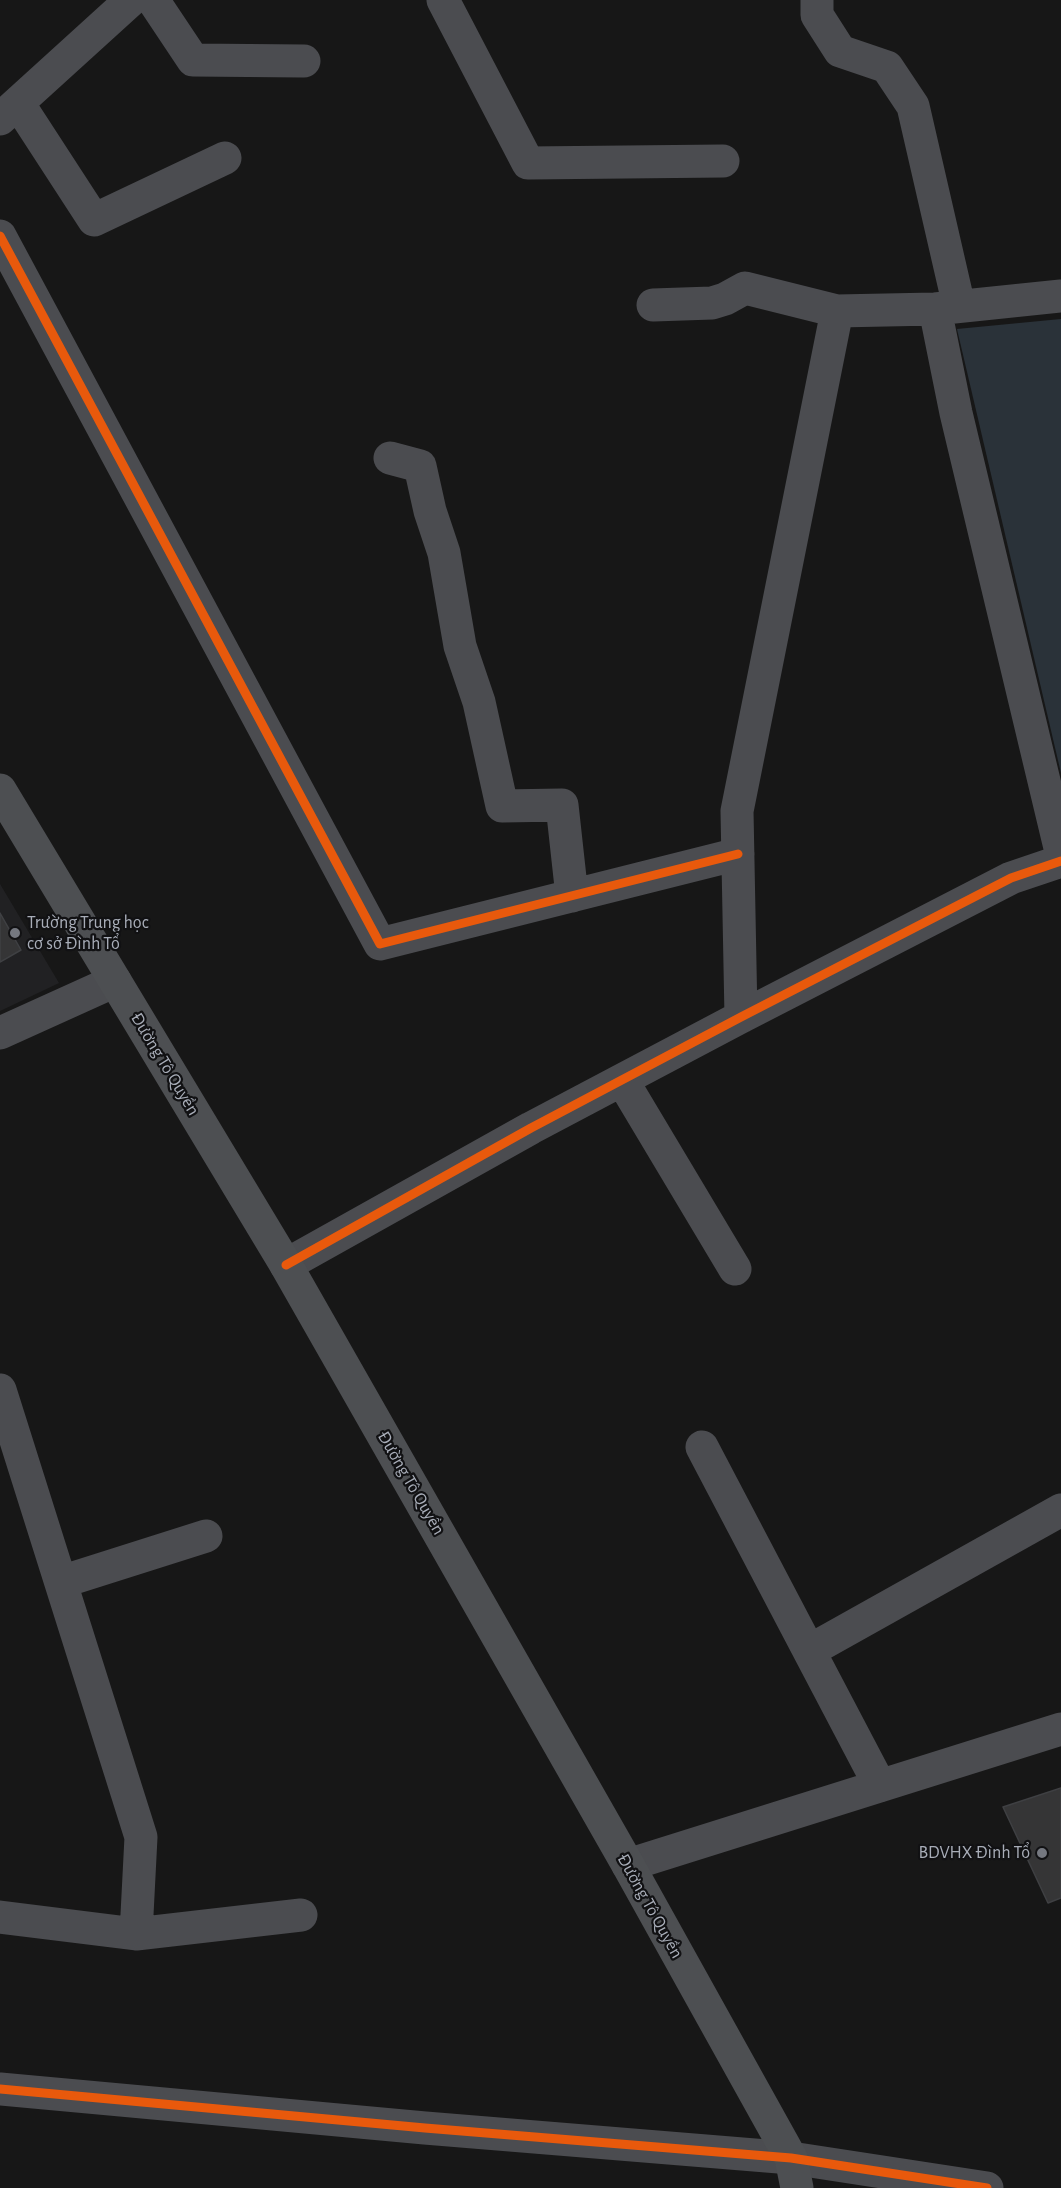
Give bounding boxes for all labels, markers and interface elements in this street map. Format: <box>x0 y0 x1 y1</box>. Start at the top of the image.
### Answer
place label: Trường Trung học cơ sở Đình Tổ <box>27 912 149 954</box>
marker: Trường Trung học cơ sở Đình Tổ <box>8 926 22 940</box>
street label: Đường Tô Quyền <box>126 1009 204 1119</box>
street label: Đường Tô Quyền <box>373 1427 449 1539</box>
place label: BDVHX Đình Tổ <box>918 1842 1030 1864</box>
marker: BDVHX Đình Tổ <box>1035 1846 1049 1860</box>
street label: Đường Tô Quyền <box>612 1850 688 1962</box>

